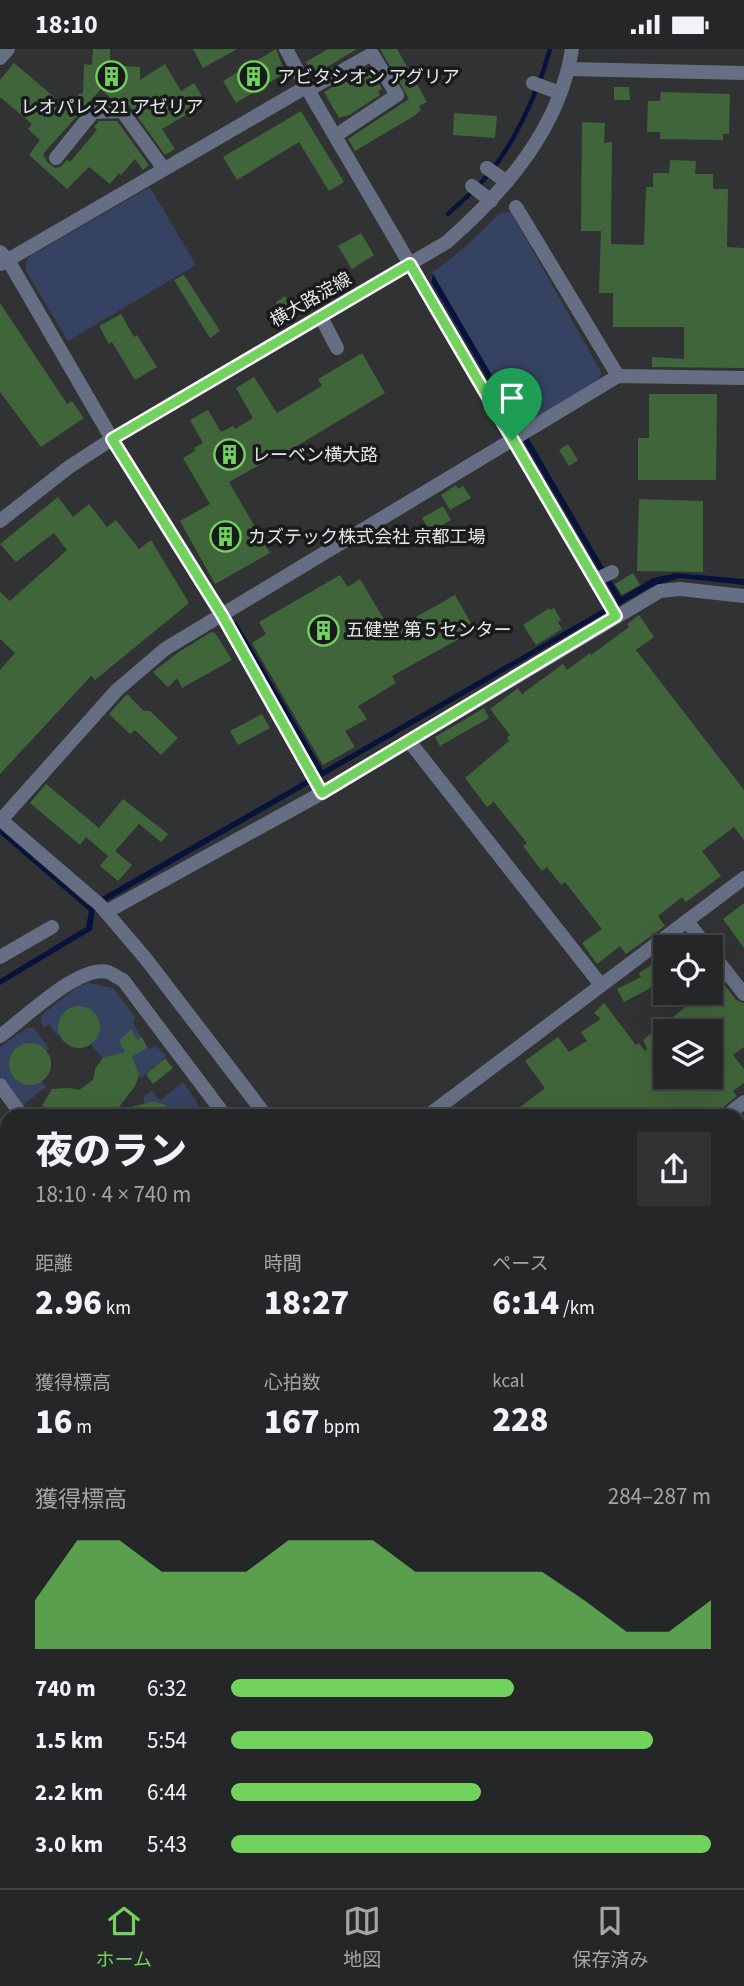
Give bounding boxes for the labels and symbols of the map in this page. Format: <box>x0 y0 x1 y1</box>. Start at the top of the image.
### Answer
building icon: レオパレス21 アゼリア <box>95 59 129 93</box>
building icon: アビタシオン アグリア <box>237 60 271 94</box>
place label: アビタシオン アグリア <box>277 65 460 90</box>
place label: レオパレス21 アゼリア <box>20 95 204 120</box>
street label: 横大路淀線 <box>266 267 356 333</box>
pin <box>482 368 542 440</box>
building icon: レーベン横大路 <box>212 438 246 472</box>
place label: レーベン横大路 <box>252 443 378 468</box>
building icon: カズテック株式会社 京都工場 <box>208 520 242 554</box>
place label: カズテック株式会社 京都工場 <box>248 525 486 550</box>
building icon: 五健堂 第５センター <box>306 613 340 647</box>
place label: 五健堂 第５センター <box>346 618 512 643</box>

